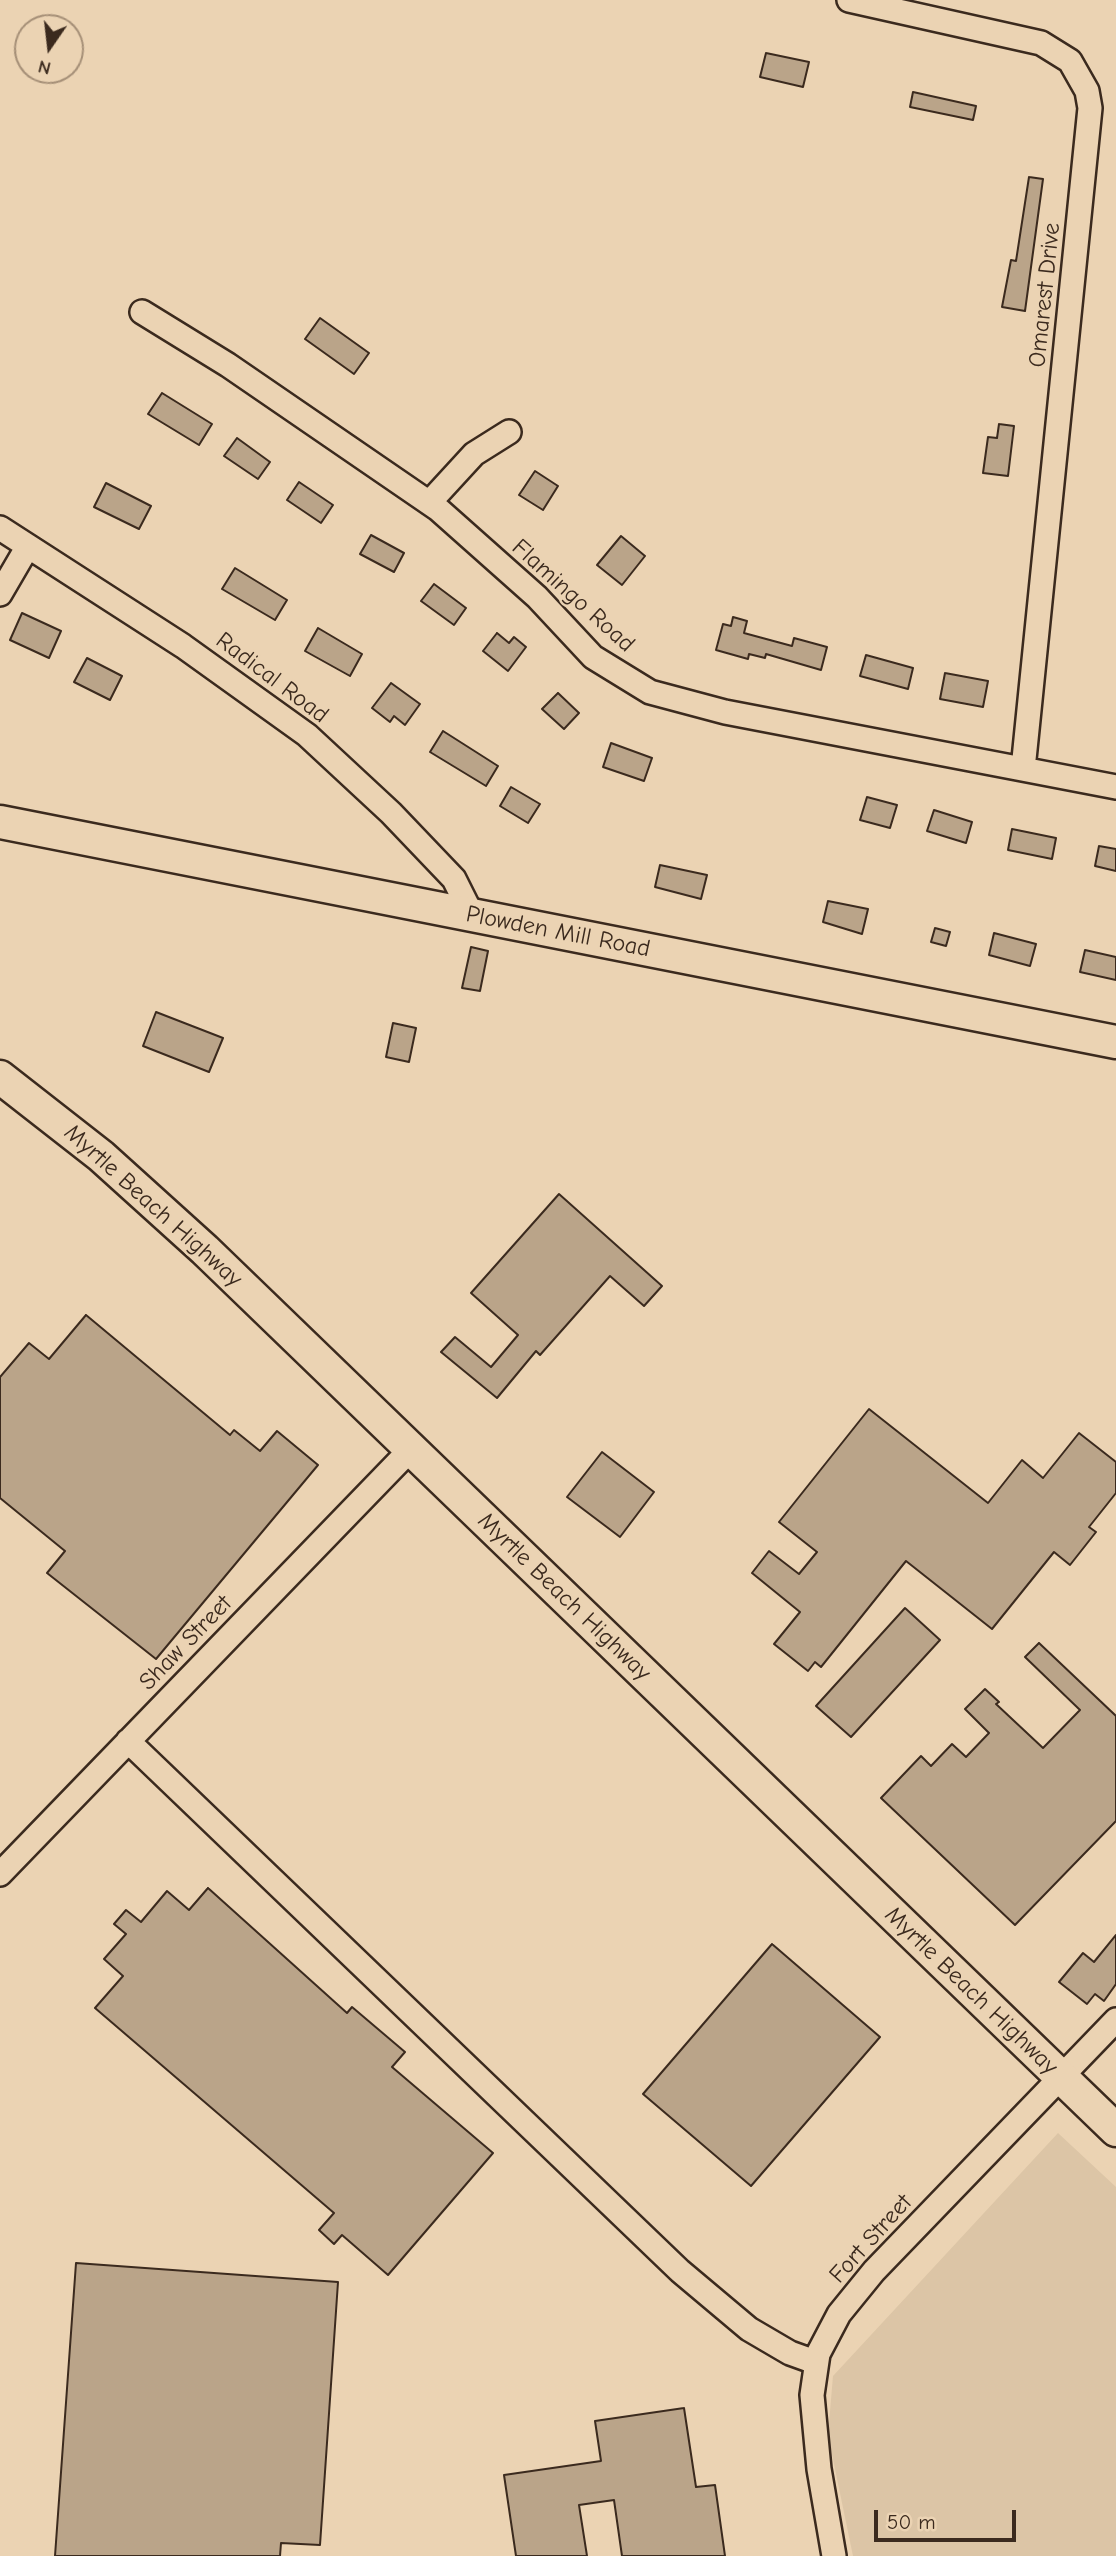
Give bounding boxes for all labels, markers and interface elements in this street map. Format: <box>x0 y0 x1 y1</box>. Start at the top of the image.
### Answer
north arrow <box>14 14 84 84</box>
text: N <box>36 55 53 80</box>
street label: Omarest Drive <box>1023 221 1067 369</box>
street label: Flamingo Road <box>506 533 640 659</box>
street label: Radical Road <box>210 626 334 730</box>
street label: Plowden Mill Road <box>463 900 653 964</box>
street label: Myrtle Beach Highway <box>58 1118 248 1294</box>
street label: Myrtle Beach Highway <box>471 1507 657 1687</box>
street label: Shaw Street <box>134 1589 238 1697</box>
street label: Myrtle Beach Highway <box>878 1901 1064 2081</box>
street label: Fort Street <box>824 2189 918 2289</box>
scale bar <box>878 2496 1020 2540</box>
text: 50 m <box>887 2510 936 2534</box>

